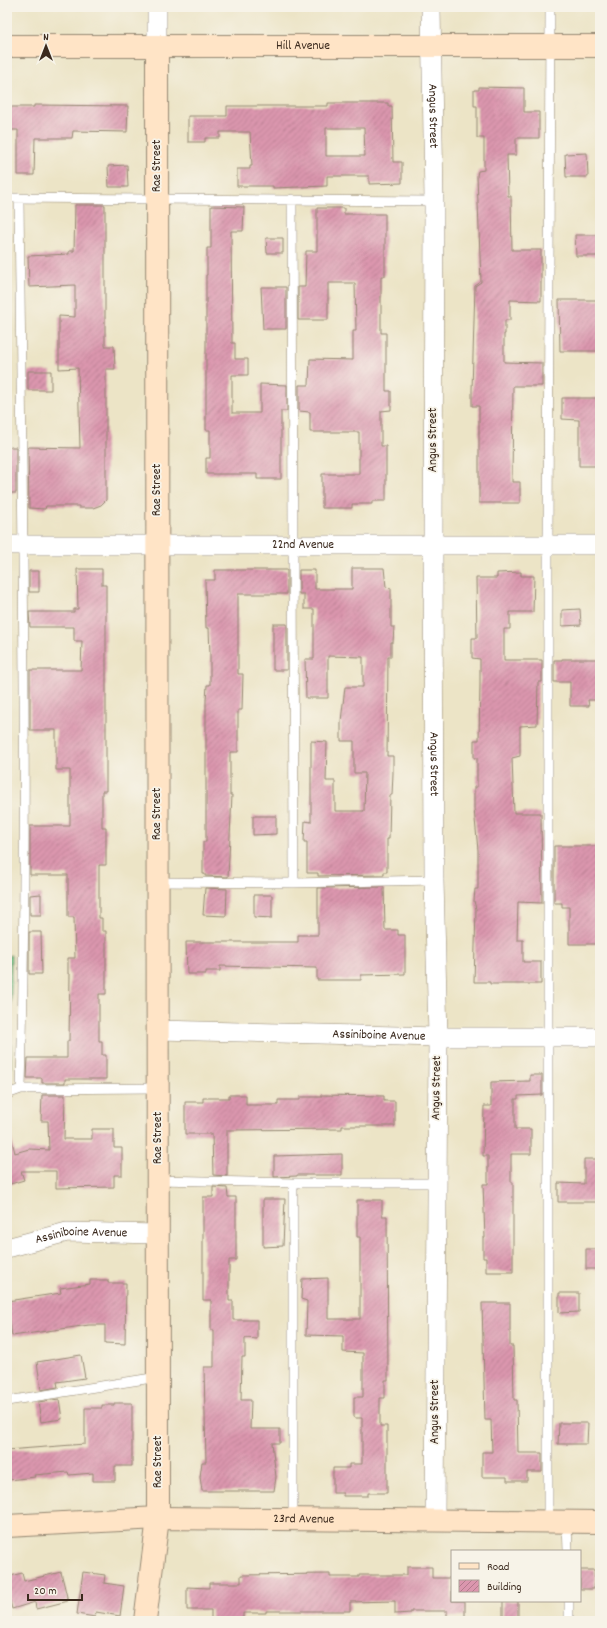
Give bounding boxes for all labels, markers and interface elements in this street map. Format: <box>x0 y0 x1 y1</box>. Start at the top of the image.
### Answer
north arrow <box>26 26 66 66</box>
text: N <box>43 30 49 46</box>
street label: Hill Avenue <box>276 37 330 56</box>
street label: Angus Street <box>423 84 443 149</box>
street label: Rae Street <box>148 139 167 192</box>
street label: Angus Street <box>424 408 443 472</box>
street label: Rae Street <box>148 463 167 516</box>
street label: 22nd Avenue <box>272 536 334 555</box>
street label: Angus Street <box>424 732 443 796</box>
street label: Rae Street <box>148 787 167 840</box>
street label: Assiniboine Avenue <box>332 1025 426 1046</box>
street label: Angus Street <box>427 1055 447 1120</box>
street label: Rae Street <box>149 1111 168 1164</box>
street label: Assiniboine Avenue <box>33 1222 128 1250</box>
street label: Angus Street <box>426 1380 445 1444</box>
street label: Rae Street <box>149 1435 168 1488</box>
street label: 23rd Avenue <box>273 1510 335 1529</box>
legend <box>451 1550 581 1602</box>
text: Road <box>487 1559 509 1576</box>
scale bar <box>28 1576 82 1602</box>
text: Building <box>487 1579 522 1596</box>
text: 20 m <box>34 1583 57 1600</box>

